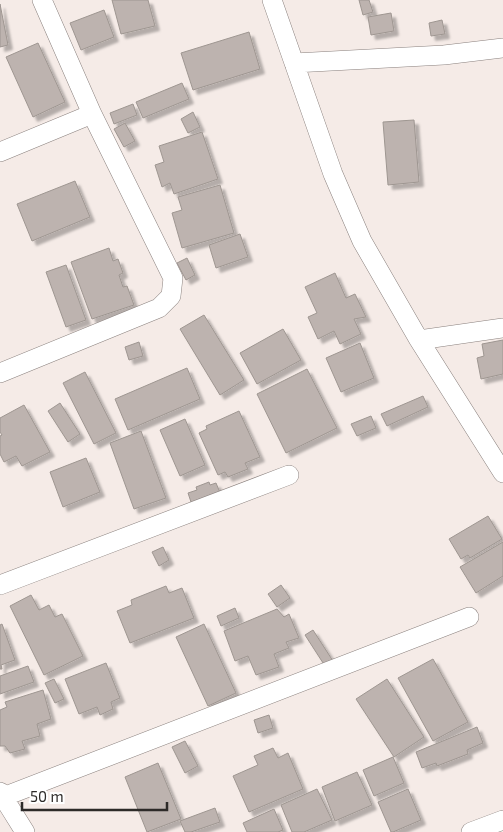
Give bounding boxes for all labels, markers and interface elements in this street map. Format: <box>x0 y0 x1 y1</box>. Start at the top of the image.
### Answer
scale bar <box>22 780 168 812</box>
text: 50 m <box>30 787 64 805</box>

